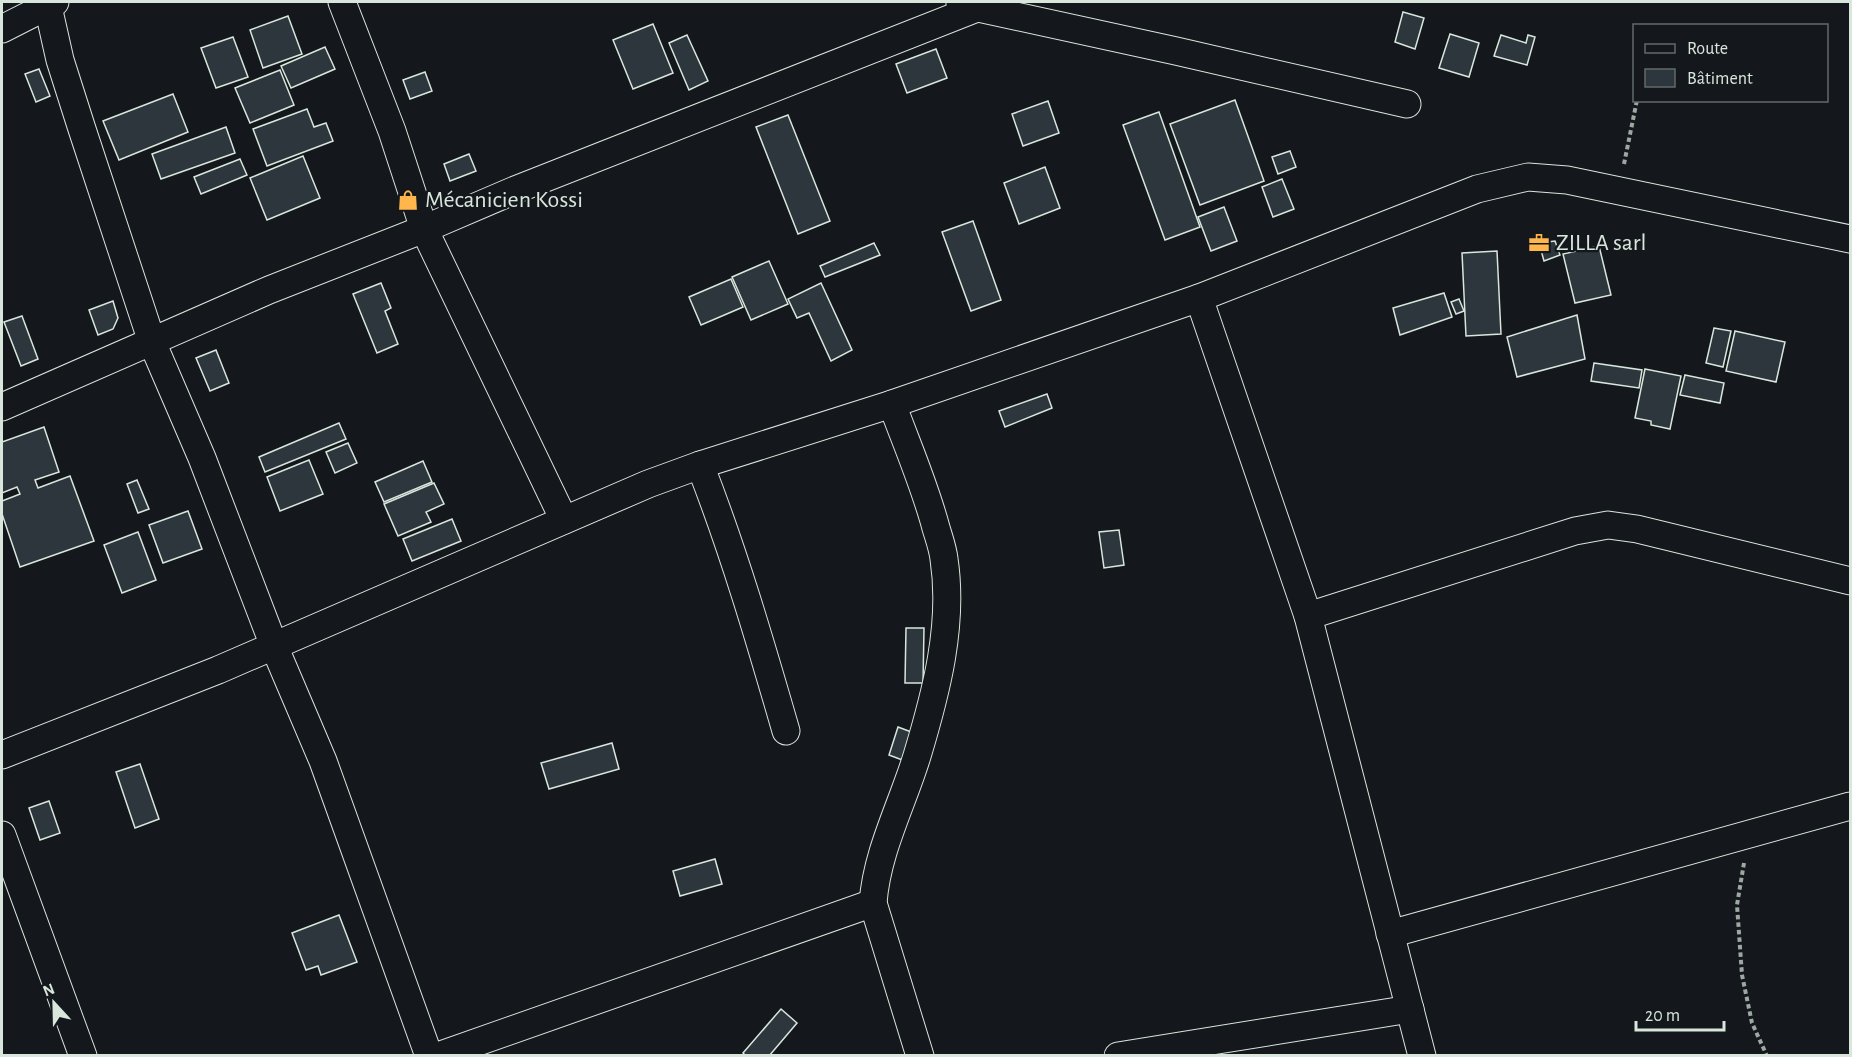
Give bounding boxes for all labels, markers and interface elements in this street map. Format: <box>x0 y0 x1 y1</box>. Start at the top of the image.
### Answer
legend <box>1633 24 1828 102</box>
text: Route <box>1687 40 1728 58</box>
text: Bâtiment <box>1687 70 1753 88</box>
shop icon: Mécanicien Kossi <box>396 188 420 212</box>
place label: Mécanicien Kossi <box>425 188 583 212</box>
office icon: ZILLA sarl <box>1527 231 1551 255</box>
place label: ZILLA sarl <box>1556 231 1646 255</box>
north arrow <box>24 973 84 1033</box>
text: N <box>41 981 57 1000</box>
scale bar <box>1636 994 1724 1032</box>
text: 20 m <box>1645 1007 1680 1025</box>

